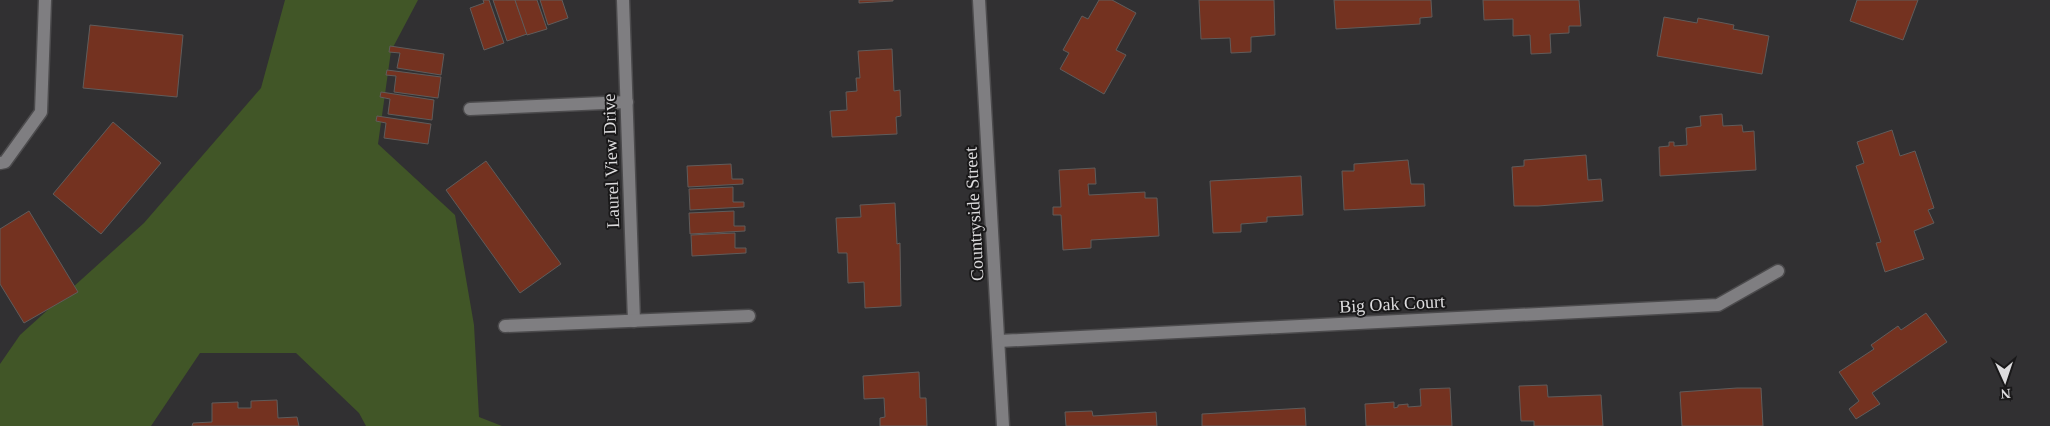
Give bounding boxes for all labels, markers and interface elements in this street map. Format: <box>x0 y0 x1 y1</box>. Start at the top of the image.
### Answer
street label: Laurel View Drive <box>599 93 623 229</box>
street label: Countryside Street <box>960 146 988 282</box>
street label: Big Oak Court <box>1339 291 1445 317</box>
north arrow <box>1980 356 2030 406</box>
text: N <box>2000 386 2011 401</box>

